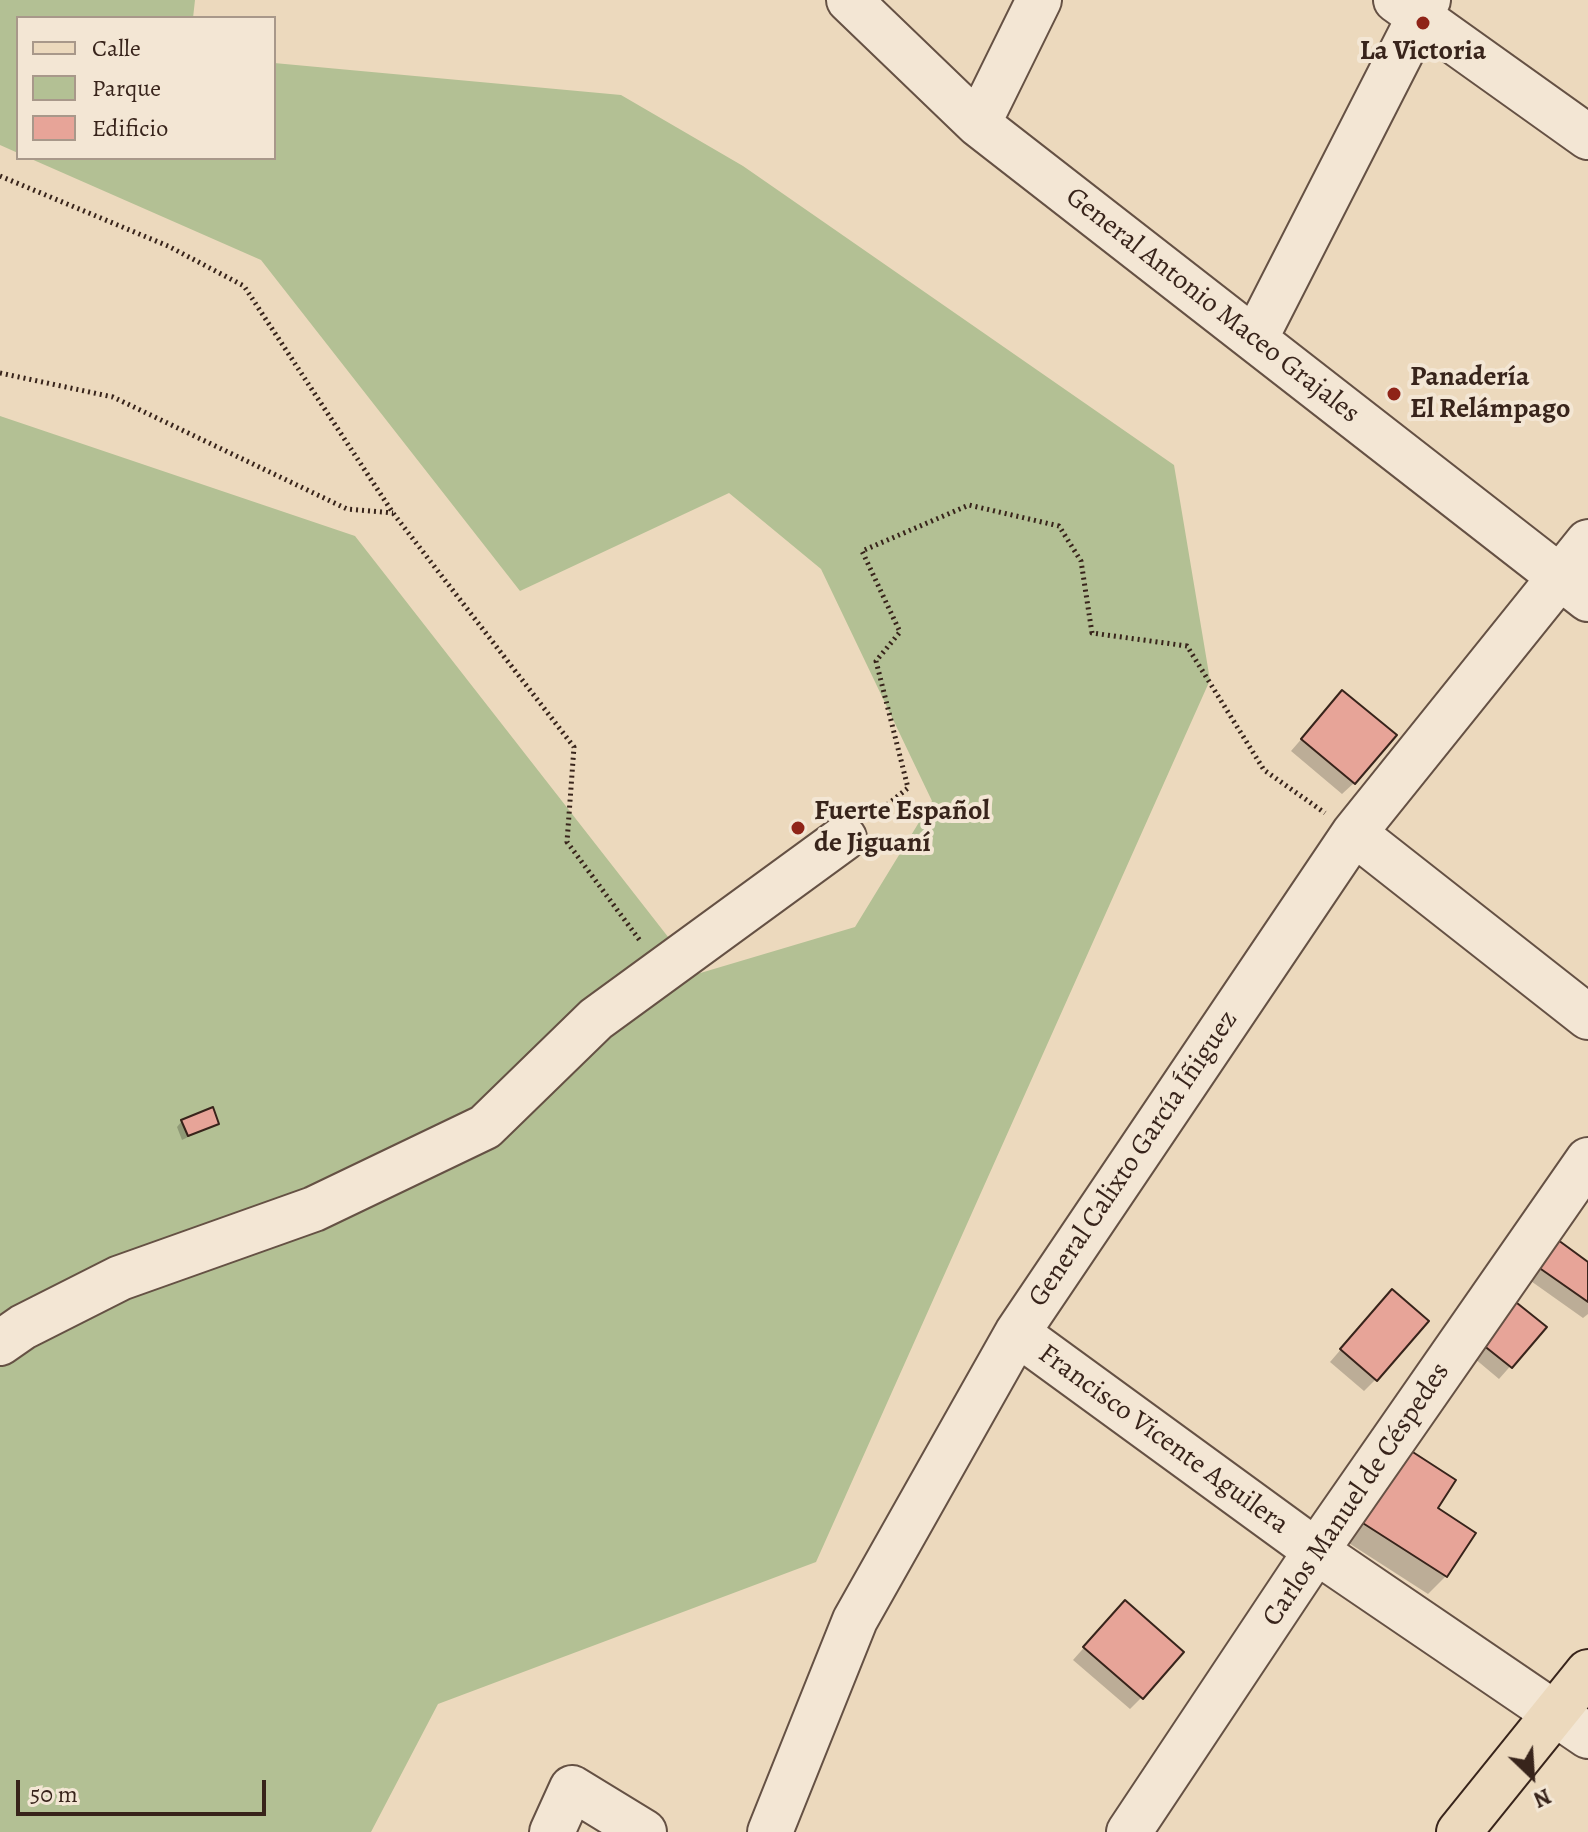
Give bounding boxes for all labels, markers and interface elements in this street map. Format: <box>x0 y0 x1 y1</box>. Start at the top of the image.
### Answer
marker: La Victoria <box>1414 14 1432 32</box>
legend <box>16 16 276 160</box>
text: Calle <box>92 32 141 64</box>
place label: La Victoria <box>1360 35 1486 69</box>
text: Parque <box>92 72 161 104</box>
text: Edificio <box>92 112 168 144</box>
street label: General Antonio Maceo Grajales <box>1058 181 1366 431</box>
place label: Panadería El Relámpago <box>1410 361 1570 427</box>
marker: Panadería El Relámpago <box>1385 385 1403 403</box>
place label: Fuerte Español de Jiguaní <box>814 795 990 861</box>
marker: Fuerte Español de Jiguaní <box>789 819 807 837</box>
street label: General Calixto García Íñiguez <box>1022 1005 1246 1313</box>
street label: Francisco Vicente Aguilera <box>1031 1338 1295 1542</box>
street label: Carlos Manuel de Céspedes <box>1256 1357 1458 1633</box>
north arrow <box>1492 1736 1572 1816</box>
scale bar <box>20 1764 270 1814</box>
text: 50 m <box>30 1778 78 1810</box>
text: N <box>1529 1781 1556 1815</box>

